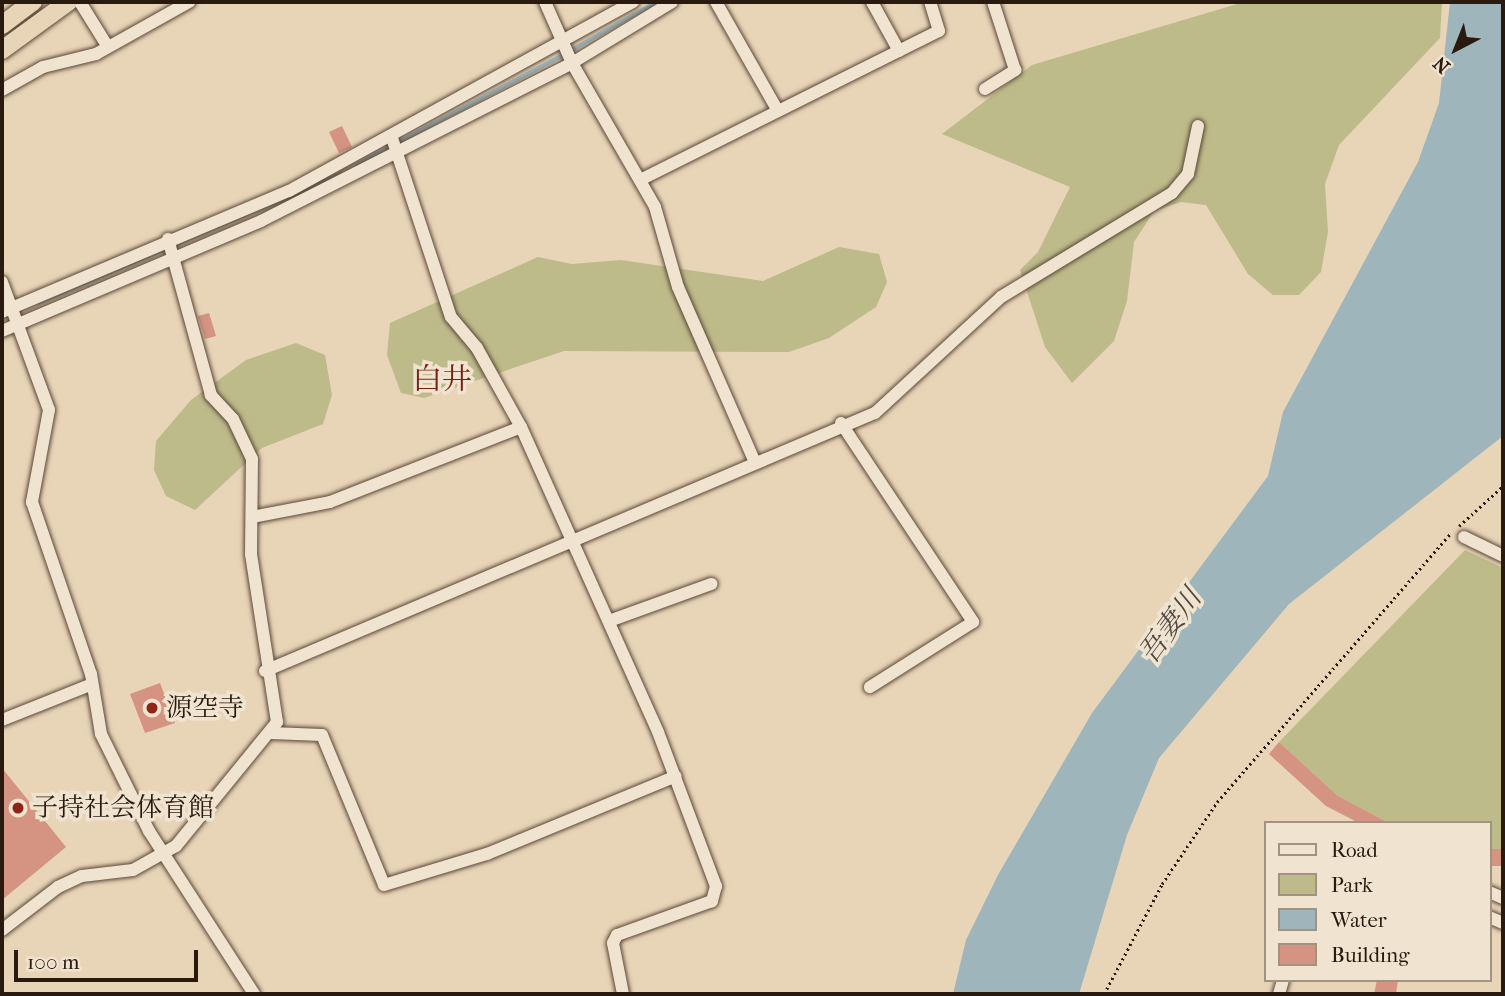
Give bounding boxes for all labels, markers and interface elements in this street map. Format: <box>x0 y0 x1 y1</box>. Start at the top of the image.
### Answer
north arrow <box>1421 14 1491 84</box>
text: N <box>1429 52 1455 78</box>
district label: 白井 <box>412 362 472 398</box>
water label: 吾妻川 <box>1132 582 1208 670</box>
place label: 源空寺 <box>166 692 244 724</box>
marker: 源空寺 <box>144 700 160 716</box>
place label: 子持社会体育館 <box>32 792 214 824</box>
marker: 子持社会体育館 <box>10 800 26 816</box>
legend <box>1264 821 1491 982</box>
text: Road <box>1331 838 1378 862</box>
text: Park <box>1331 873 1373 897</box>
text: Water <box>1331 908 1387 932</box>
scale bar <box>18 936 201 980</box>
text: Building <box>1331 943 1409 967</box>
text: 100 m <box>27 950 80 974</box>

